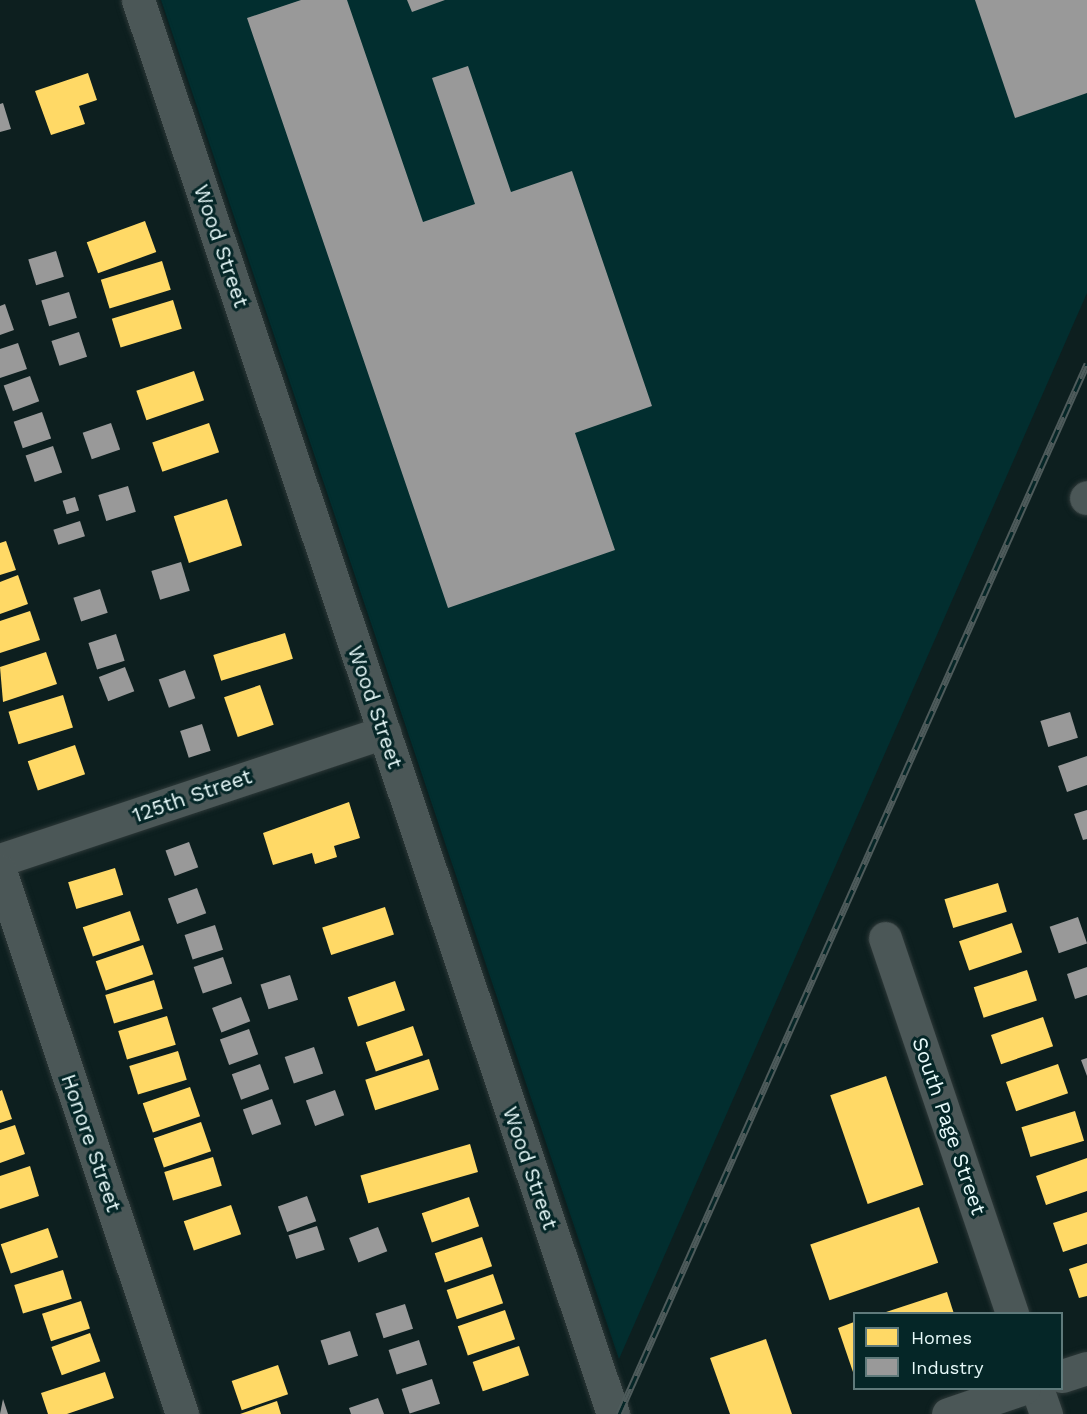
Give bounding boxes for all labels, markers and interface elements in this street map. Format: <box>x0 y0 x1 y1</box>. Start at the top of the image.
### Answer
street label: Wood Street <box>188 181 254 311</box>
street label: Wood Street <box>342 642 408 772</box>
street label: 125th Street <box>129 764 255 828</box>
street label: South Page Street <box>907 1034 991 1218</box>
street label: Honore Street <box>56 1071 126 1215</box>
street label: Wood Street <box>497 1103 563 1233</box>
legend <box>853 1312 1063 1390</box>
text: Homes <box>911 1327 972 1348</box>
text: Industry <box>911 1357 983 1378</box>

